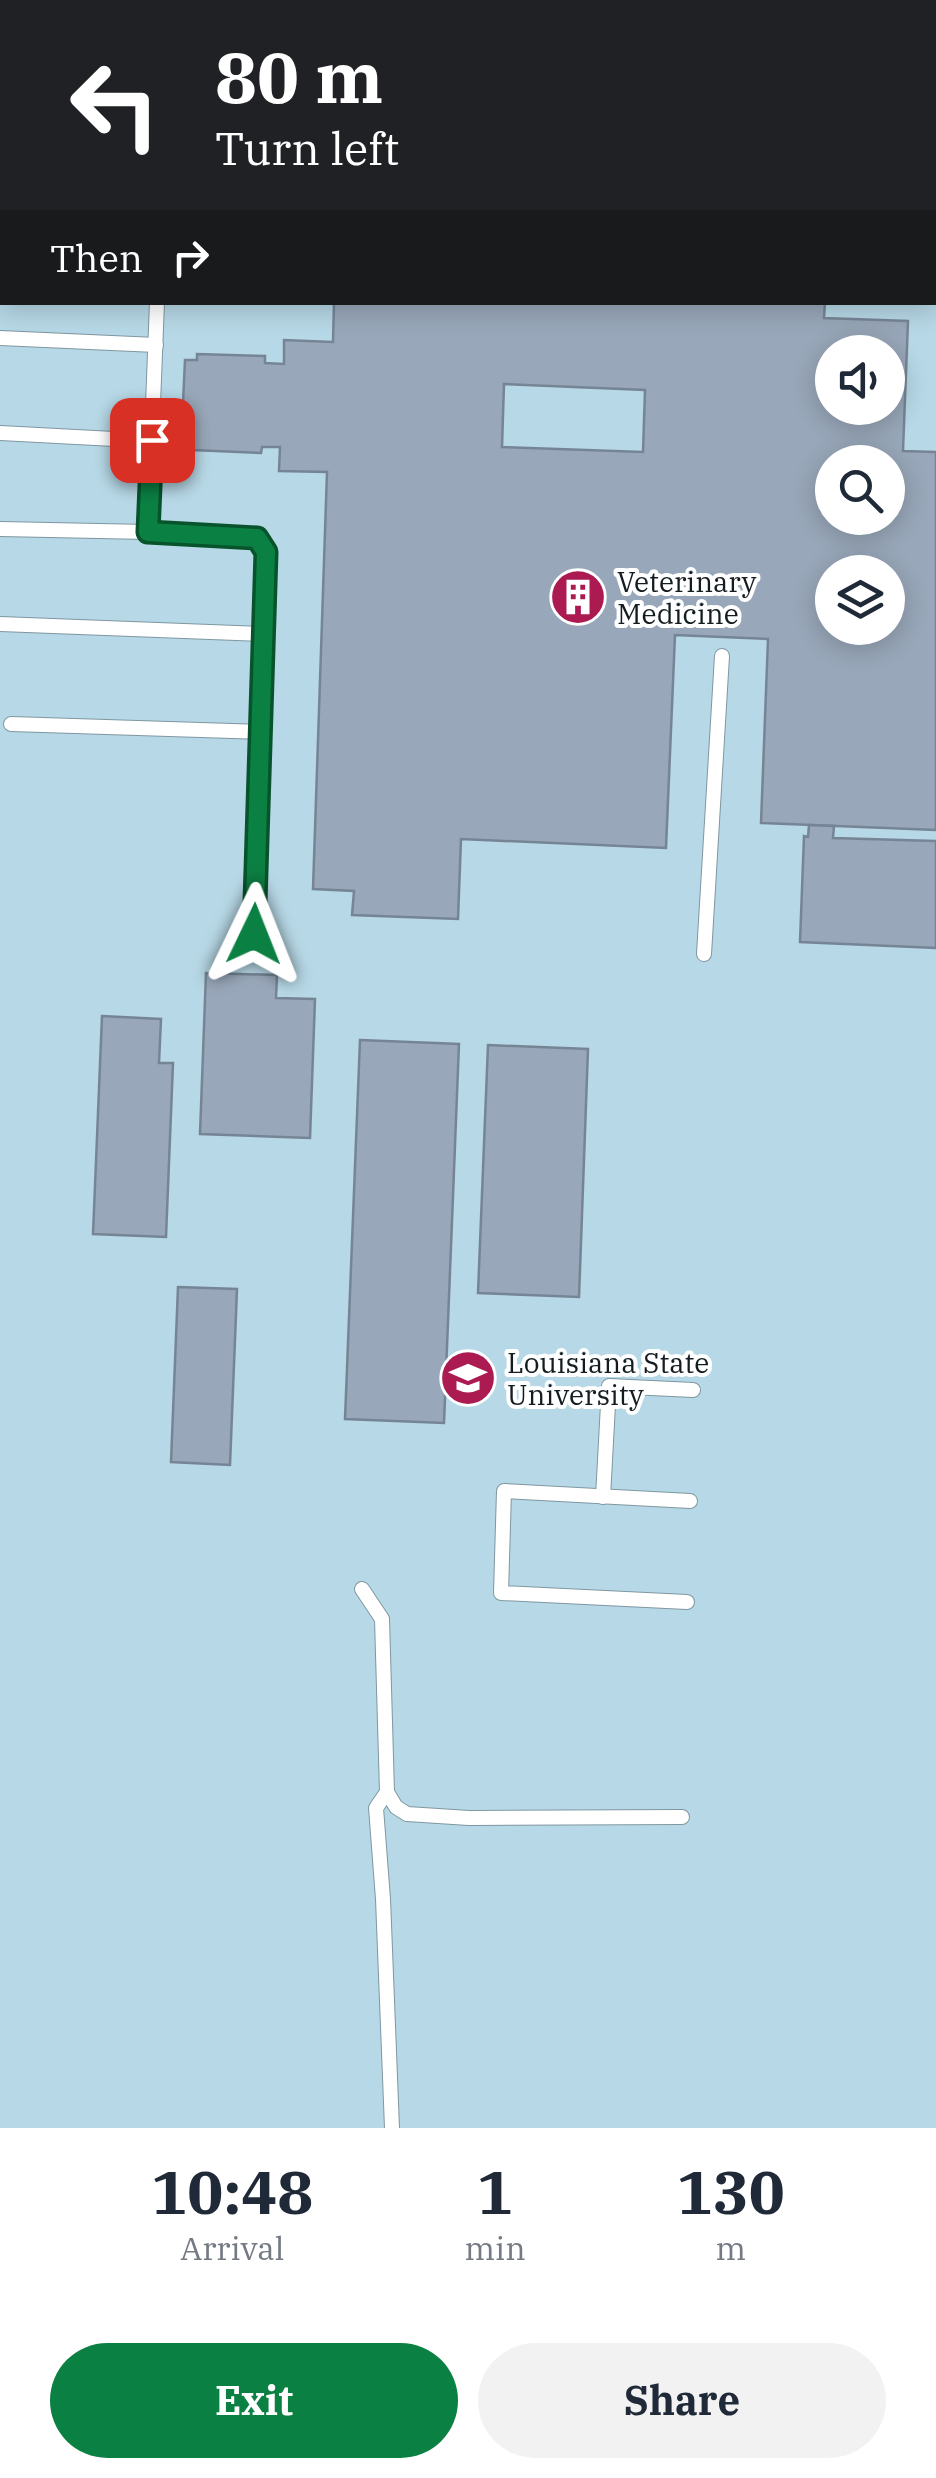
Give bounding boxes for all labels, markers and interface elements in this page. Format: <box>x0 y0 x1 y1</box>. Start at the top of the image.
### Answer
text: 80 m <box>215 31 383 122</box>
icon: left <box>50 40 180 170</box>
text: Turn left <box>215 119 399 177</box>
icon: right <box>163 230 218 285</box>
text: Then <box>50 233 143 282</box>
map controls <box>815 335 905 645</box>
button: sound <box>815 335 905 425</box>
pin <box>110 398 195 483</box>
icon: arrive <box>125 413 180 468</box>
button: search <box>815 445 905 535</box>
button: layers <box>815 555 905 645</box>
place label: Veterinary Medicine <box>617 563 757 632</box>
building icon: Veterinary Medicine <box>548 567 608 627</box>
position arrow <box>202 882 306 986</box>
place label: Louisiana State University <box>507 1344 709 1413</box>
school or university icon: Louisiana State University <box>438 1348 498 1408</box>
text: 10:48 <box>151 2152 313 2231</box>
text: 1 <box>477 2152 513 2231</box>
text: 130 <box>677 2152 785 2231</box>
text: Arrival <box>180 2227 284 2269</box>
text: min <box>465 2227 526 2269</box>
text: m <box>716 2227 746 2269</box>
button: Exit <box>50 2343 458 2458</box>
button: Share <box>478 2343 886 2458</box>

